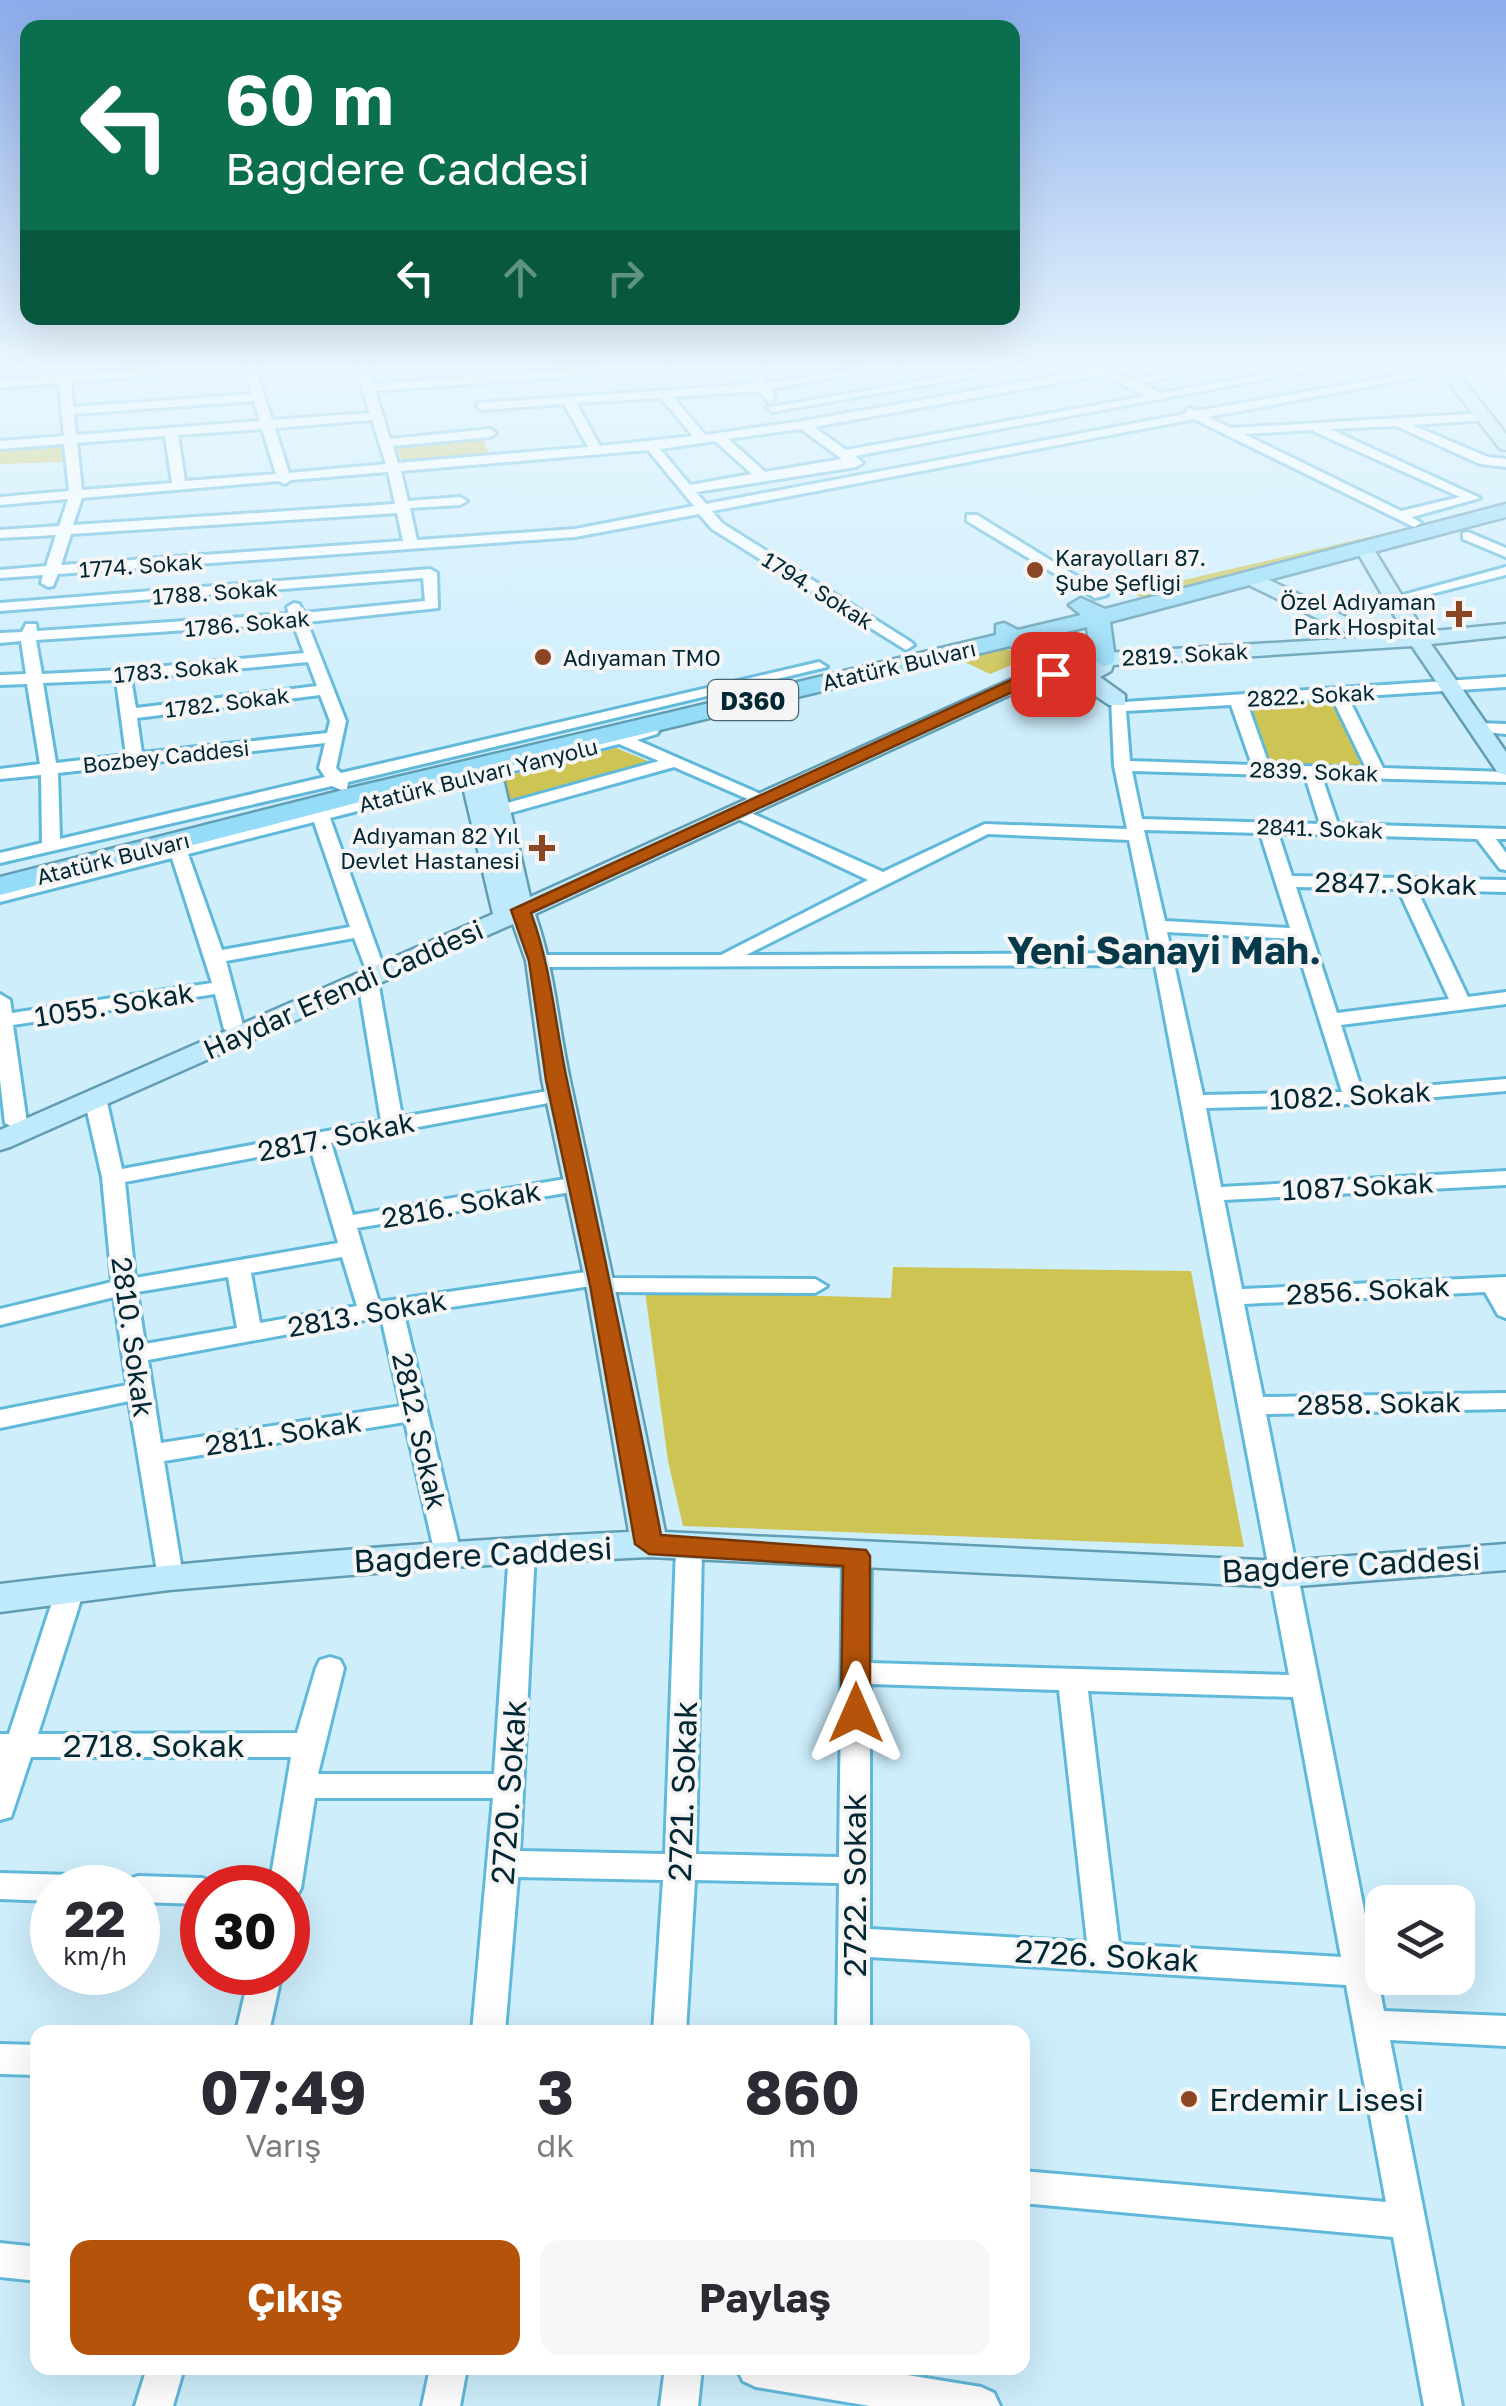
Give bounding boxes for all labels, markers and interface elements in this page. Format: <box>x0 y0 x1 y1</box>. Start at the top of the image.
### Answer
text: 60 m <box>225 56 394 140</box>
icon: left <box>60 60 190 190</box>
text: Bagdere Caddesi <box>225 141 590 195</box>
icon: left <box>388 250 443 305</box>
icon: ahead <box>493 250 548 305</box>
icon: right <box>598 250 653 305</box>
place label: Karayolları 87. Şube Şefliği <box>1055 544 1206 596</box>
street label: 1794. Sokak <box>758 545 878 635</box>
street label: 1774. Sokak <box>78 547 204 583</box>
marker: Karayolları 87. Şube Şefliği <box>1024 559 1046 581</box>
street label: 1788. Sokak <box>151 574 279 610</box>
place label: Özel Adıyaman Park Hospital <box>1280 588 1436 640</box>
marker: Özel Adıyaman Park Hospital <box>1446 601 1472 627</box>
street label: 1786. Sokak <box>183 604 311 642</box>
pin <box>1011 632 1096 717</box>
street label: Atatürk Bulvarı <box>820 634 978 696</box>
street label: 2819. Sokak <box>1121 637 1249 671</box>
place label: Adıyaman TMO <box>563 644 721 671</box>
marker: Adıyaman TMO <box>532 646 554 668</box>
icon: arrive <box>1026 647 1081 702</box>
street label: 1783. Sokak <box>113 650 239 688</box>
street label: 2822. Sokak <box>1246 678 1376 712</box>
road number: D360 <box>708 680 798 720</box>
street label: 1782. Sokak <box>163 681 291 723</box>
street label: Atatürk Bulvarı Yanyolu <box>356 732 600 818</box>
street label: Bozbey Caddesi <box>81 734 251 778</box>
street label: 2839. Sokak <box>1249 755 1379 787</box>
street label: 2841. Sokak <box>1256 812 1384 844</box>
place label: Adıyaman 82 Yıl Devlet Hastanesi <box>340 822 520 874</box>
street label: Atatürk Bulvarı <box>34 826 192 890</box>
marker: Adıyaman 82 Yıl Devlet Hastanesi <box>529 835 555 861</box>
street label: 2847. Sokak <box>1314 865 1478 901</box>
street label: Haydar Efendi Caddesi <box>198 912 488 1066</box>
district label: Yeni Sanayi Mah. <box>1007 927 1321 973</box>
street label: 1055. Sokak <box>32 975 196 1033</box>
street label: 1082. Sokak <box>1268 1074 1432 1116</box>
street label: 2817. Sokak <box>255 1105 417 1167</box>
street label: 1087 Sokak <box>1281 1166 1435 1206</box>
street label: 2816. Sokak <box>379 1174 543 1234</box>
street label: 2810. Sokak <box>105 1255 161 1419</box>
street label: 2856. Sokak <box>1285 1269 1451 1311</box>
street label: 2813. Sokak <box>285 1283 449 1343</box>
street label: 2812. Sokak <box>386 1349 454 1513</box>
street label: 2858. Sokak <box>1297 1385 1461 1421</box>
street label: 2811. Sokak <box>202 1404 364 1462</box>
street label: Bagdere Caddesi <box>352 1528 614 1580</box>
street label: Bagdere Caddesi <box>1220 1538 1482 1590</box>
position arrow <box>804 1661 908 1765</box>
street label: 2720. Sokak <box>483 1698 533 1886</box>
street label: 2721. Sokak <box>660 1700 704 1882</box>
street label: 2718. Sokak <box>63 1726 245 1764</box>
street label: 2722. Sokak <box>835 1793 873 1977</box>
speed limit sign: 30 <box>180 1865 310 1995</box>
map controls <box>1365 1885 1475 1995</box>
button: layers <box>1365 1885 1475 1995</box>
text: 22 <box>64 1888 125 1948</box>
street label: 2726. Sokak <box>1014 1931 1200 1979</box>
text: km/h <box>63 1940 127 1971</box>
text: 07:49 <box>200 2055 367 2127</box>
text: 3 <box>537 2055 574 2127</box>
text: 860 <box>744 2055 860 2127</box>
place label: Erdemir Lisesi <box>1209 2080 1424 2118</box>
marker: Erdemir Lisesi <box>1178 2088 1200 2110</box>
text: Varış <box>245 2126 321 2164</box>
text: dk <box>537 2126 574 2164</box>
text: m <box>788 2126 816 2164</box>
button: Çıkış <box>70 2240 520 2355</box>
button: Paylaş <box>540 2240 990 2355</box>

